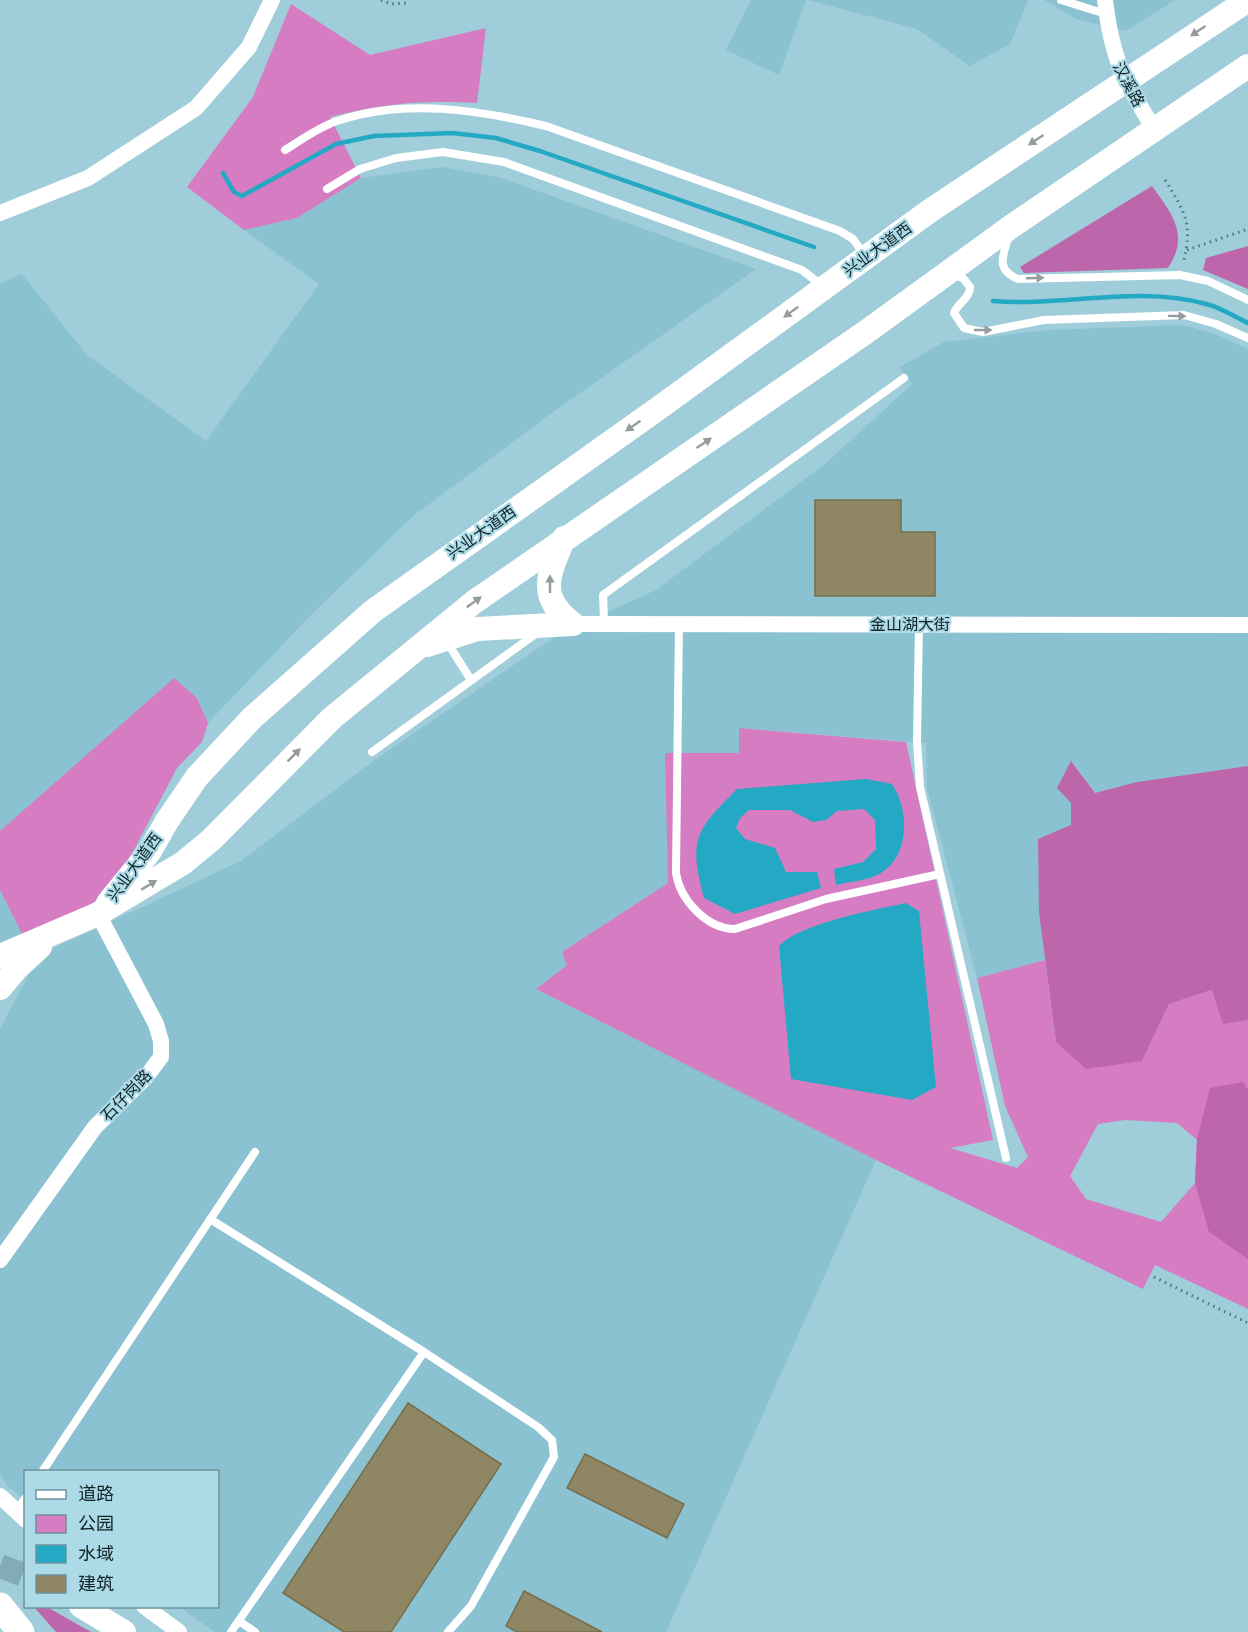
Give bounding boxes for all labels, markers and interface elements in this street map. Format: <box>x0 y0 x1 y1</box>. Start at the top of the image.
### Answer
one-way arrow <box>1191 25 1207 37</box>
street label: 汉溪路 <box>1108 58 1149 110</box>
one-way arrow <box>1028 134 1045 145</box>
street label: 兴业大道西 <box>839 217 916 281</box>
one-way arrow <box>1026 273 1045 283</box>
one-way arrow <box>783 305 798 317</box>
one-way arrow <box>1167 311 1186 321</box>
one-way arrow <box>974 325 993 335</box>
one-way arrow <box>625 420 641 431</box>
one-way arrow <box>695 437 711 449</box>
street label: 兴业大道西 <box>442 501 520 564</box>
one-way arrow <box>545 575 555 594</box>
one-way arrow <box>466 596 482 608</box>
street label: 金山湖大街 <box>870 614 950 635</box>
one-way arrow <box>287 748 301 763</box>
street label: 兴业大道西 <box>102 829 166 906</box>
one-way arrow <box>141 879 157 890</box>
street label: 石仔岗路 <box>97 1065 156 1126</box>
legend <box>24 1470 219 1608</box>
text: 道路 <box>78 1482 114 1506</box>
text: 公园 <box>78 1512 114 1536</box>
text: 水域 <box>78 1542 114 1566</box>
text: 建筑 <box>78 1572 114 1596</box>

